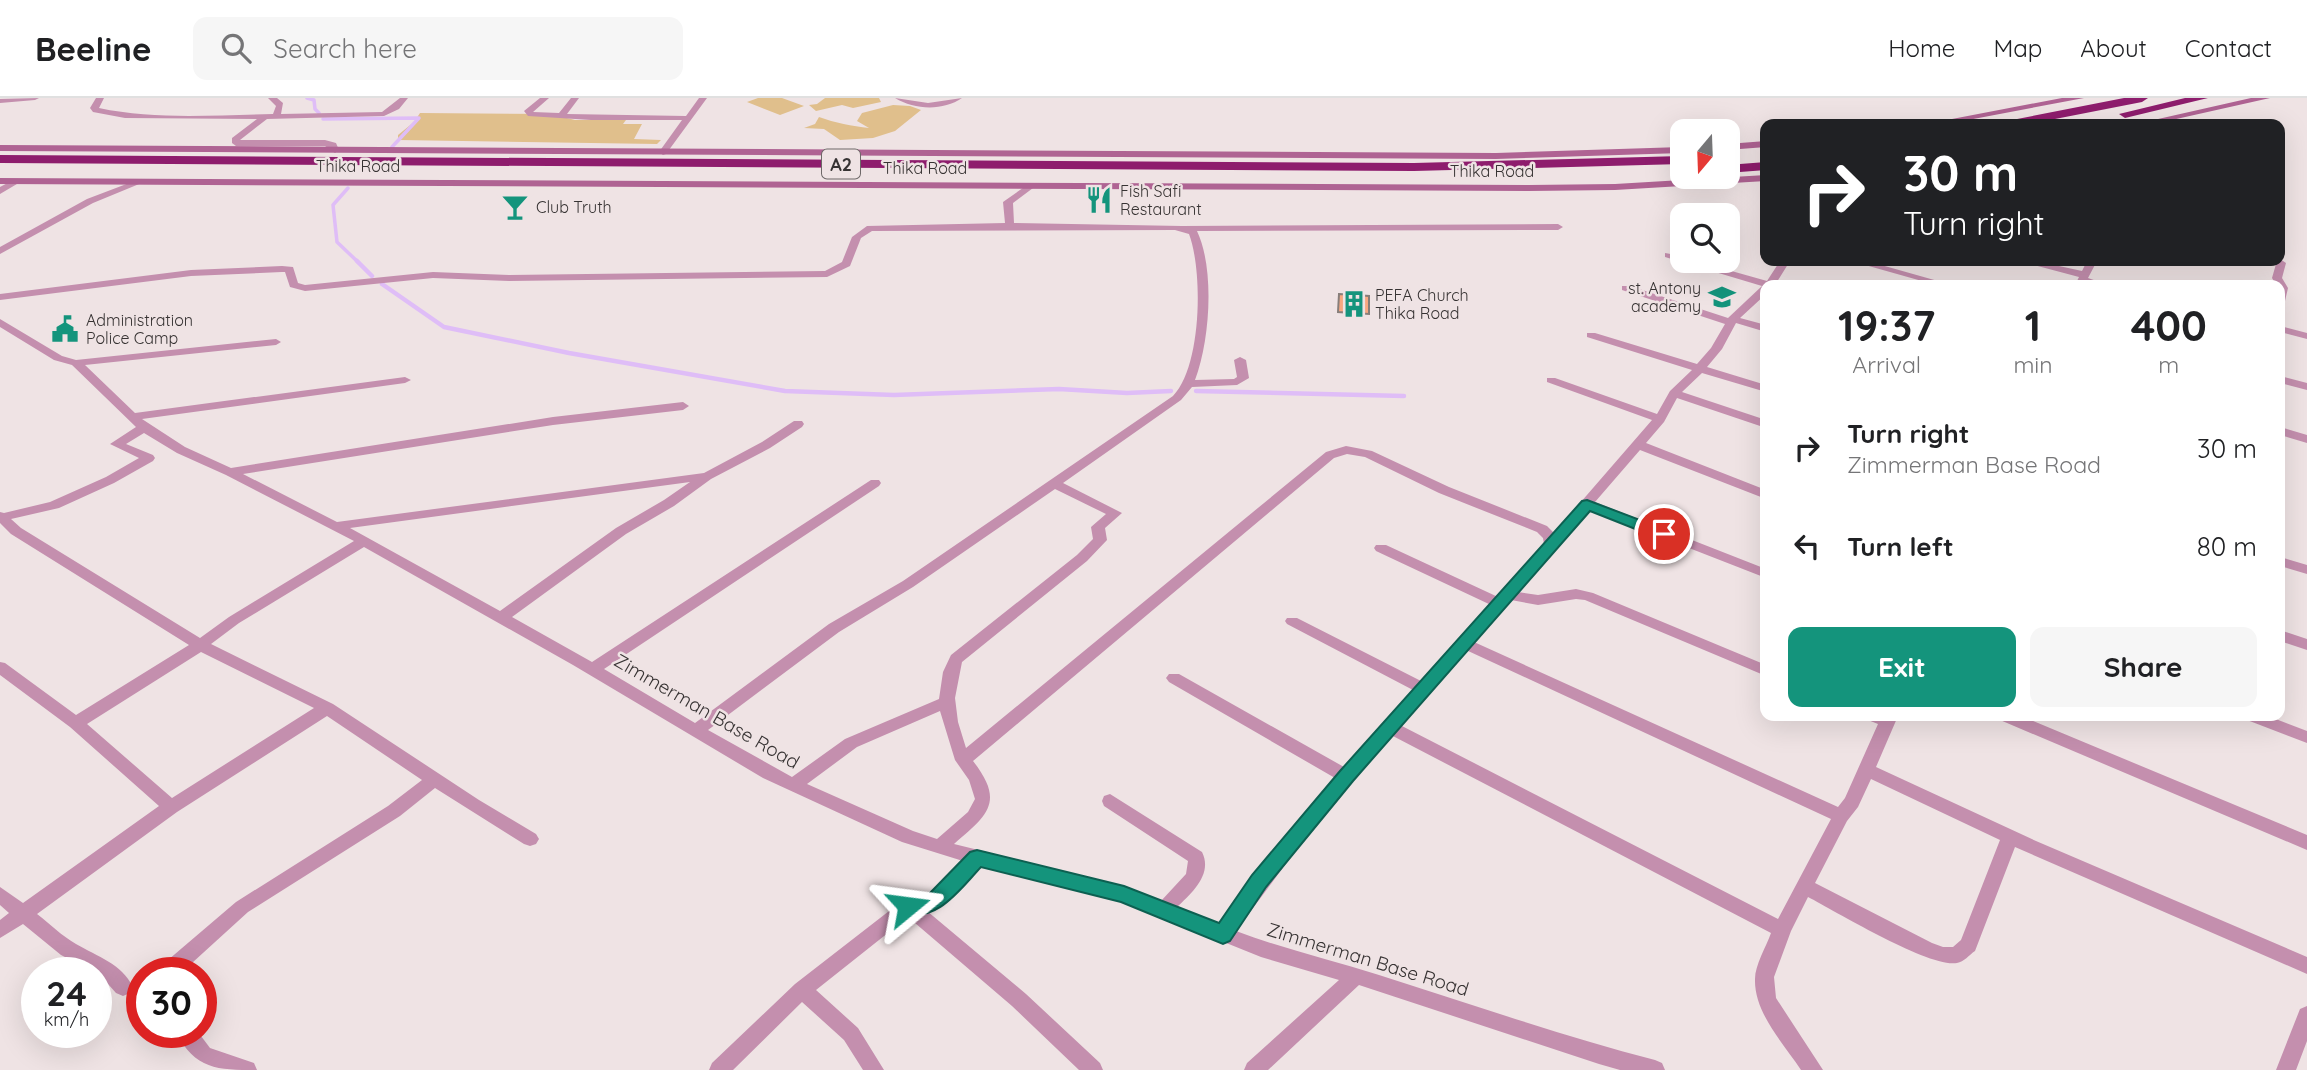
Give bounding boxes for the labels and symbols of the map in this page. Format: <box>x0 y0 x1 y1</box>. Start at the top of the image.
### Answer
north arrow <box>1670 119 1740 189</box>
road number: A2 <box>822 150 860 178</box>
street label: Thika Road <box>316 156 400 176</box>
street label: Thika Road <box>883 158 967 178</box>
street label: Thika Road <box>1450 161 1534 181</box>
place label: Fish Safi Restaurant <box>1120 181 1202 219</box>
restaurant icon: Fish Safi Restaurant <box>1084 185 1114 215</box>
bar icon: Club Truth <box>500 192 530 222</box>
place label: Club Truth <box>536 197 612 217</box>
place label: st. Antony academy <box>1628 278 1701 316</box>
school or university icon: st. Antony academy <box>1707 282 1737 312</box>
place label: PEFA Church Thika Road <box>1375 285 1469 323</box>
building icon: PEFA Church Thika Road <box>1339 289 1369 319</box>
place label: Administration Police Camp <box>86 310 193 348</box>
public building icon: Administration Police Camp <box>50 314 80 344</box>
pin <box>1634 504 1694 564</box>
street label: Zimmerman Base Road <box>610 648 804 774</box>
position arrow <box>871 869 945 943</box>
street label: Zimmerman Base Road <box>1264 917 1472 1001</box>
speed limit sign: 30 <box>126 957 217 1048</box>

